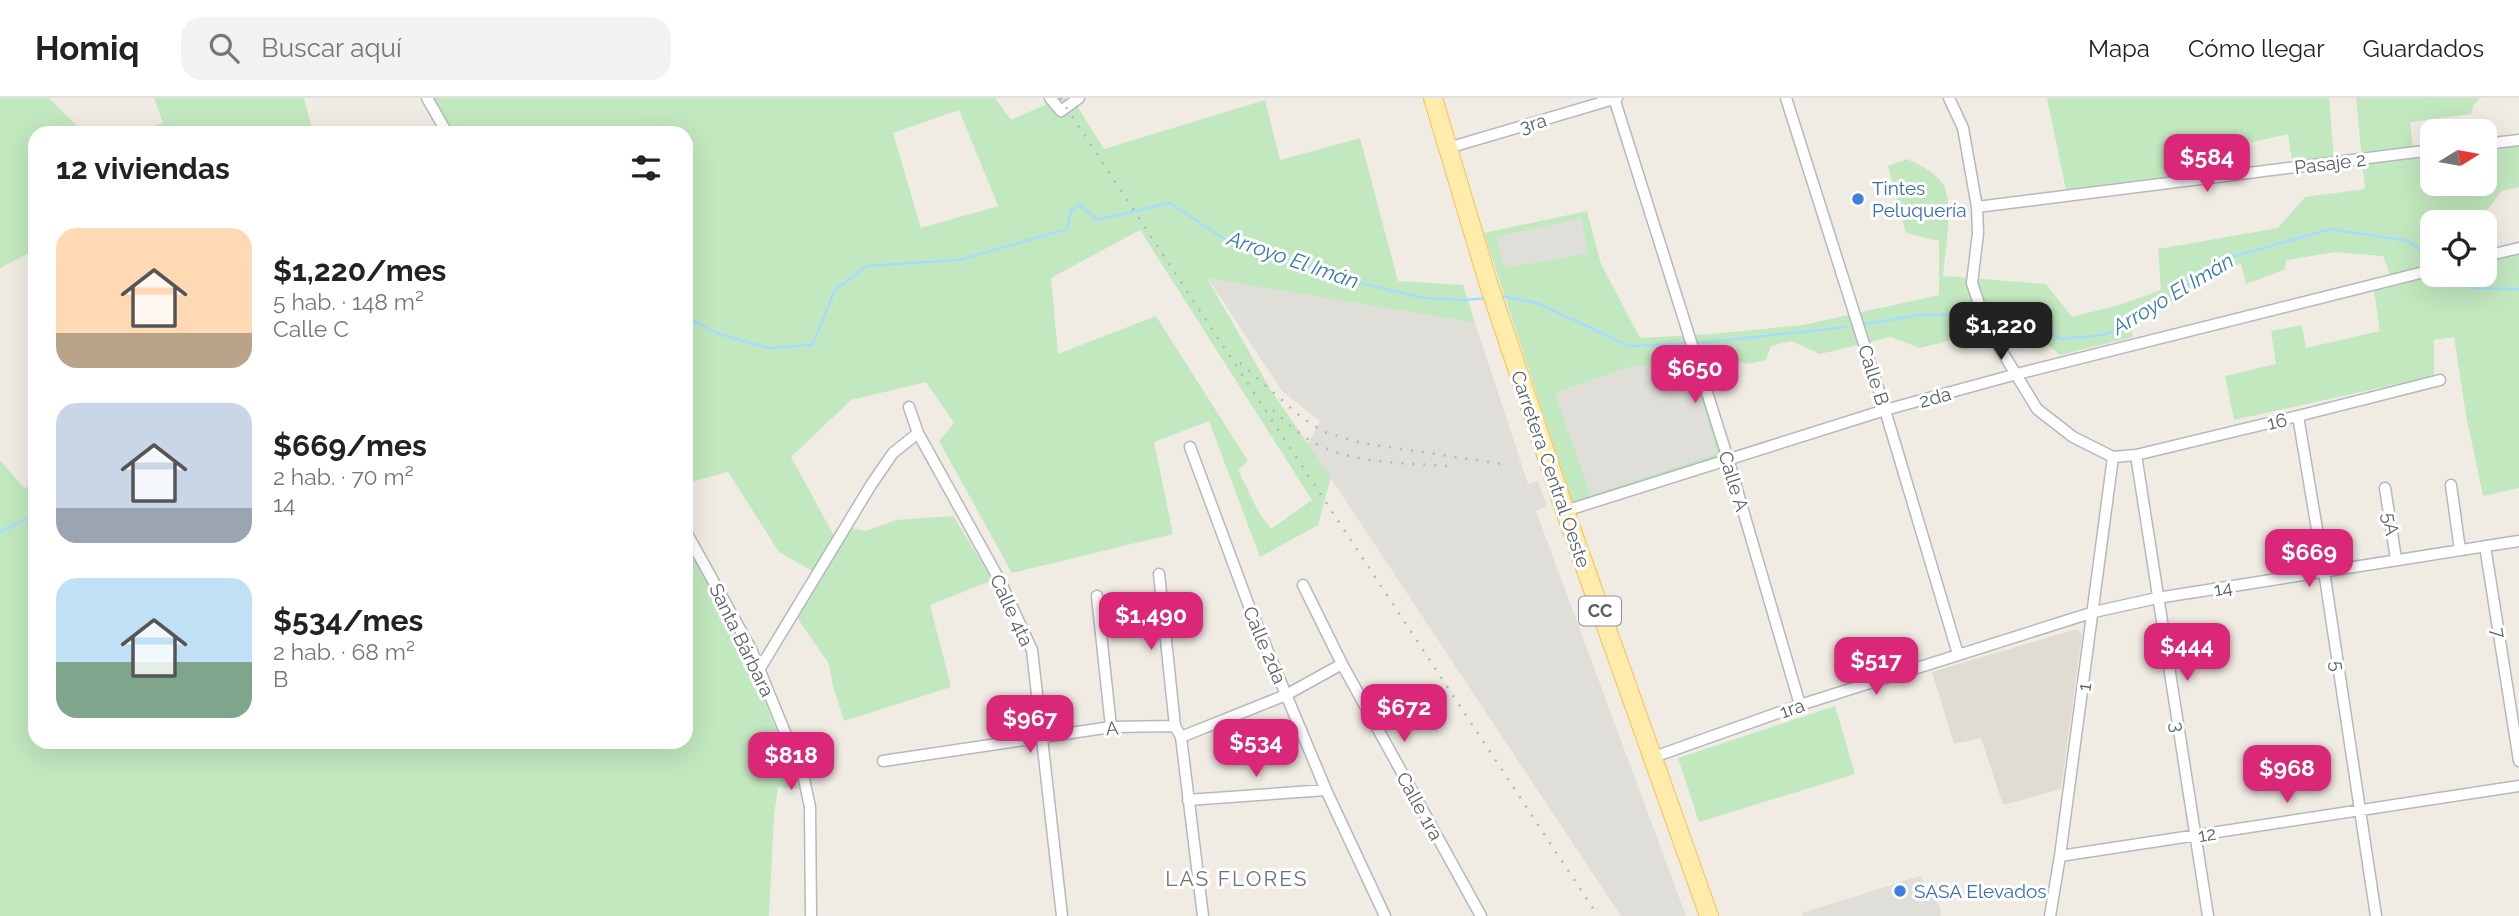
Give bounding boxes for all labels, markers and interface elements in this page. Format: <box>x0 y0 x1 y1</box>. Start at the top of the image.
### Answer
search box <box>181 17 671 80</box>
text: Homiq <box>35 29 139 68</box>
icon: search <box>205 29 243 67</box>
text: Buscar aquí <box>261 33 402 63</box>
text: Mapa <box>2088 34 2150 63</box>
text: Cómo llegar <box>2188 34 2325 63</box>
text: Guardados <box>2363 34 2484 63</box>
street label: 3ra <box>1517 109 1549 137</box>
north arrow <box>2420 119 2497 196</box>
map controls <box>2420 119 2497 287</box>
pin: $584 <box>2166 134 2248 194</box>
text: $584 <box>2180 143 2234 170</box>
street label: Pasaje 2 <box>2293 148 2367 178</box>
icon: filters <box>627 149 665 187</box>
text: 12 viviendas <box>56 151 230 186</box>
place label: Tintes Peluquería <box>1872 177 1967 221</box>
marker: Tintes Peluquería <box>1850 191 1866 207</box>
button: locate <box>2420 210 2497 287</box>
water label: Arroyo El Imán <box>1223 225 1362 294</box>
water label: Arroyo El Imán <box>2107 248 2238 340</box>
text: $1,220/mes <box>273 253 446 288</box>
icon: home <box>112 256 196 340</box>
text: 5 hab. · 148 m² <box>273 288 424 315</box>
pin: $1,220 <box>1944 302 2058 362</box>
text: $1,220 <box>1965 311 2037 338</box>
text: Calle C <box>273 315 349 342</box>
street label: Calle B <box>1854 342 1894 408</box>
pin: $650 <box>1654 345 1736 405</box>
text: $650 <box>1667 354 1723 381</box>
street label: Carretera Central Oeste <box>1507 368 1595 570</box>
street label: 2da <box>1917 382 1953 412</box>
street label: 16 <box>2265 408 2289 434</box>
text: $669/mes <box>273 428 427 463</box>
icon: home <box>112 431 196 515</box>
street label: Calle A <box>1714 448 1754 514</box>
text: 2 hab. · 70 m² <box>273 463 414 490</box>
text: 14 <box>273 490 295 517</box>
street label: 5A <box>2378 511 2404 537</box>
pin: $669 <box>2268 530 2350 589</box>
text: $669 <box>2281 538 2337 565</box>
street label: Calle 4ta <box>986 571 1038 649</box>
street label: 14 <box>2212 576 2234 600</box>
street label: Santa Bárbara <box>705 580 779 700</box>
pin: $1,490 <box>1094 592 1208 652</box>
road number: CC <box>1579 597 1621 626</box>
text: $1,490 <box>1115 601 1187 628</box>
text: $534/mes <box>273 603 423 638</box>
street label: Calle 2da <box>1239 603 1291 687</box>
icon: home <box>112 606 196 690</box>
pin: $444 <box>2146 624 2228 683</box>
street label: 7 <box>2487 626 2511 640</box>
text: $444 <box>2160 632 2214 659</box>
text: 2 hab. · 68 m² <box>273 638 415 665</box>
pin: $517 <box>1835 638 1917 697</box>
text: $517 <box>1850 646 1902 673</box>
street label: 5 <box>2326 659 2350 673</box>
text: B <box>273 665 288 692</box>
street label: 1 <box>2073 681 2095 693</box>
pin: $672 <box>1363 684 1445 744</box>
text: $672 <box>1377 693 1431 720</box>
street label: 1ra <box>1777 694 1807 722</box>
pin: $967 <box>989 696 1071 755</box>
text: $967 <box>1003 704 1058 731</box>
street label: A <box>1105 716 1120 740</box>
pin: $534 <box>1215 720 1297 779</box>
street label: 3 <box>2166 720 2190 734</box>
text: $534 <box>1229 728 1283 755</box>
pin: $818 <box>750 732 832 792</box>
text: $818 <box>764 741 818 768</box>
pin: $968 <box>2246 746 2328 805</box>
text: $968 <box>2259 754 2315 781</box>
street label: Calle 1ra <box>1392 768 1448 844</box>
street label: 12 <box>2196 822 2218 846</box>
district label: LAS FLORES <box>1165 866 1309 891</box>
place label: SASA Elevados <box>1914 880 2046 902</box>
marker: SASA Elevados <box>1892 883 1908 899</box>

